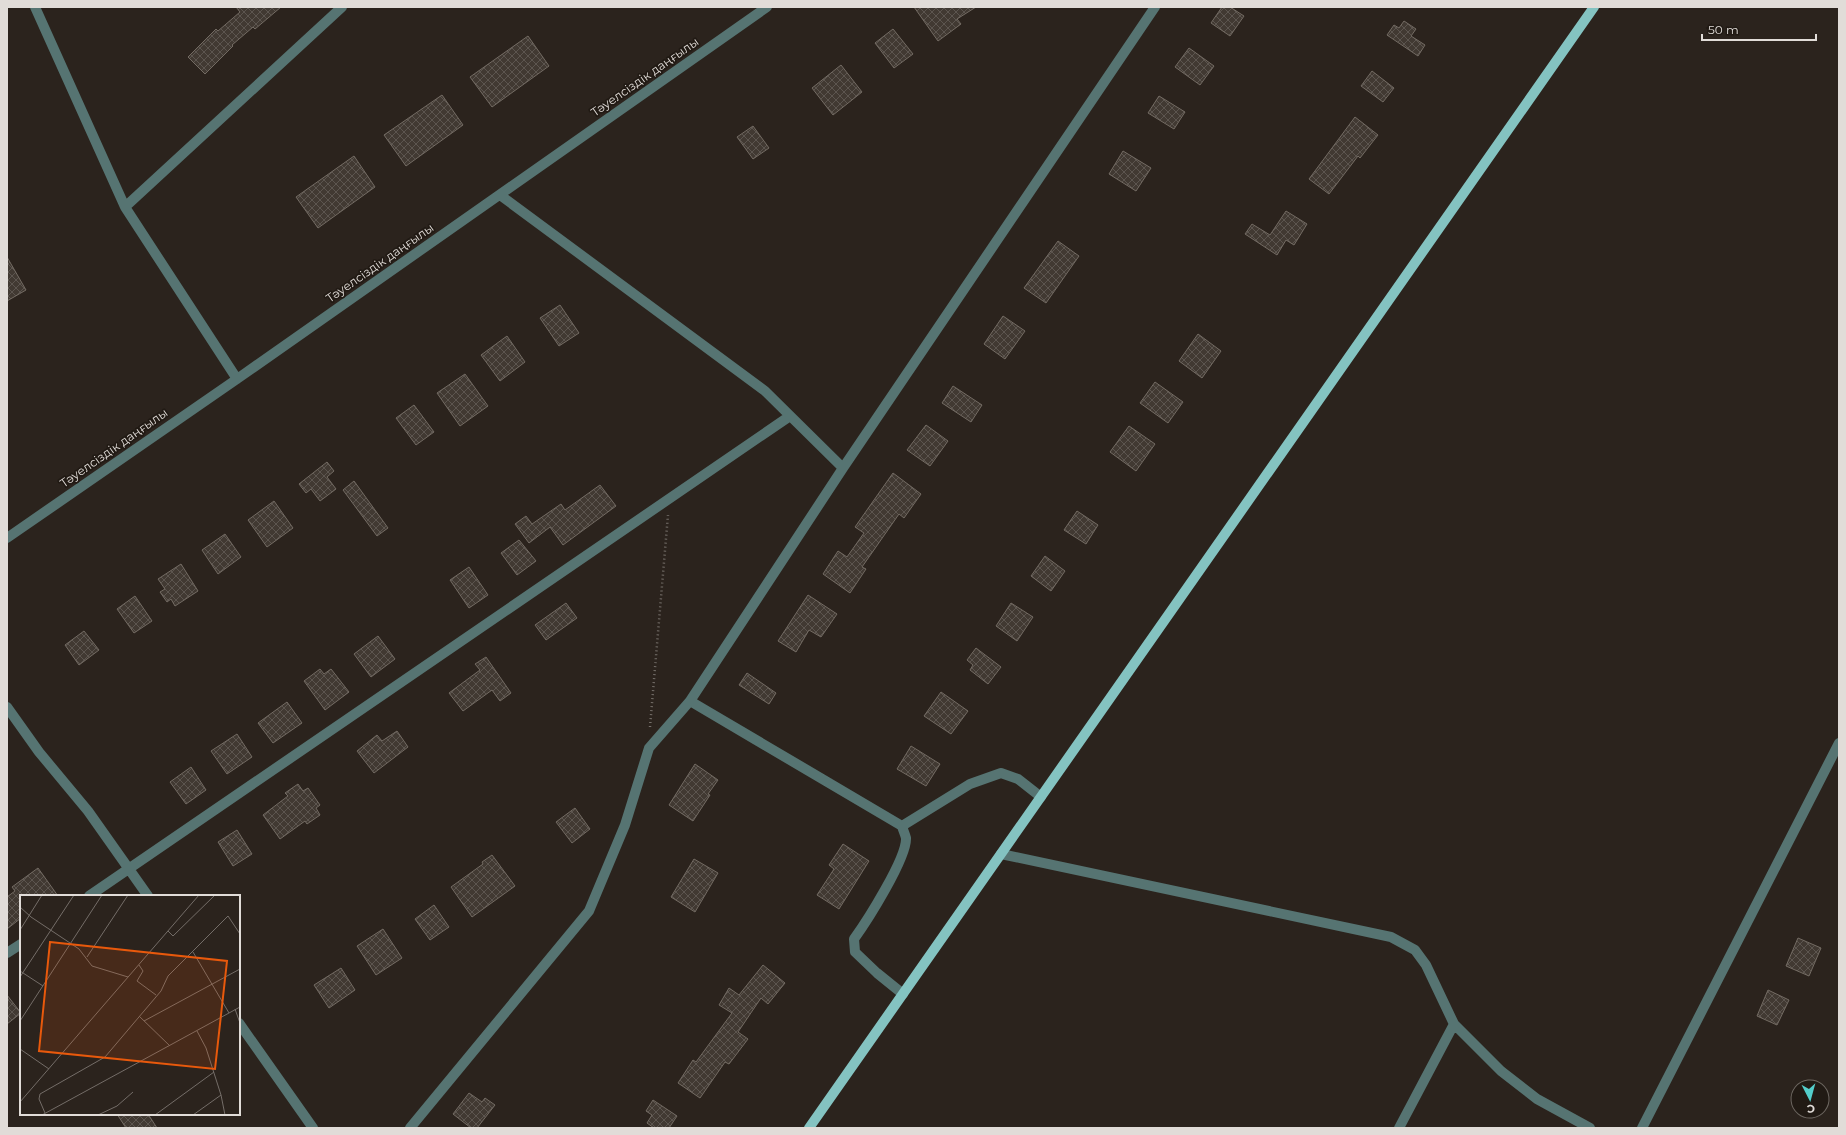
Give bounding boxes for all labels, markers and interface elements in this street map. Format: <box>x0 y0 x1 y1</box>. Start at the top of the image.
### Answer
scale bar <box>1702 16 1816 42</box>
text: 50 m <box>1708 22 1739 37</box>
street label: Тәуелсіздік даңғылы <box>588 34 701 119</box>
street label: Тәуелсіздік даңғылы <box>323 220 436 305</box>
street label: Тәуелсіздік даңғылы <box>57 405 170 490</box>
inset map <box>20 895 240 1115</box>
north arrow <box>1790 1079 1830 1119</box>
text: С <box>1806 1102 1816 1116</box>

